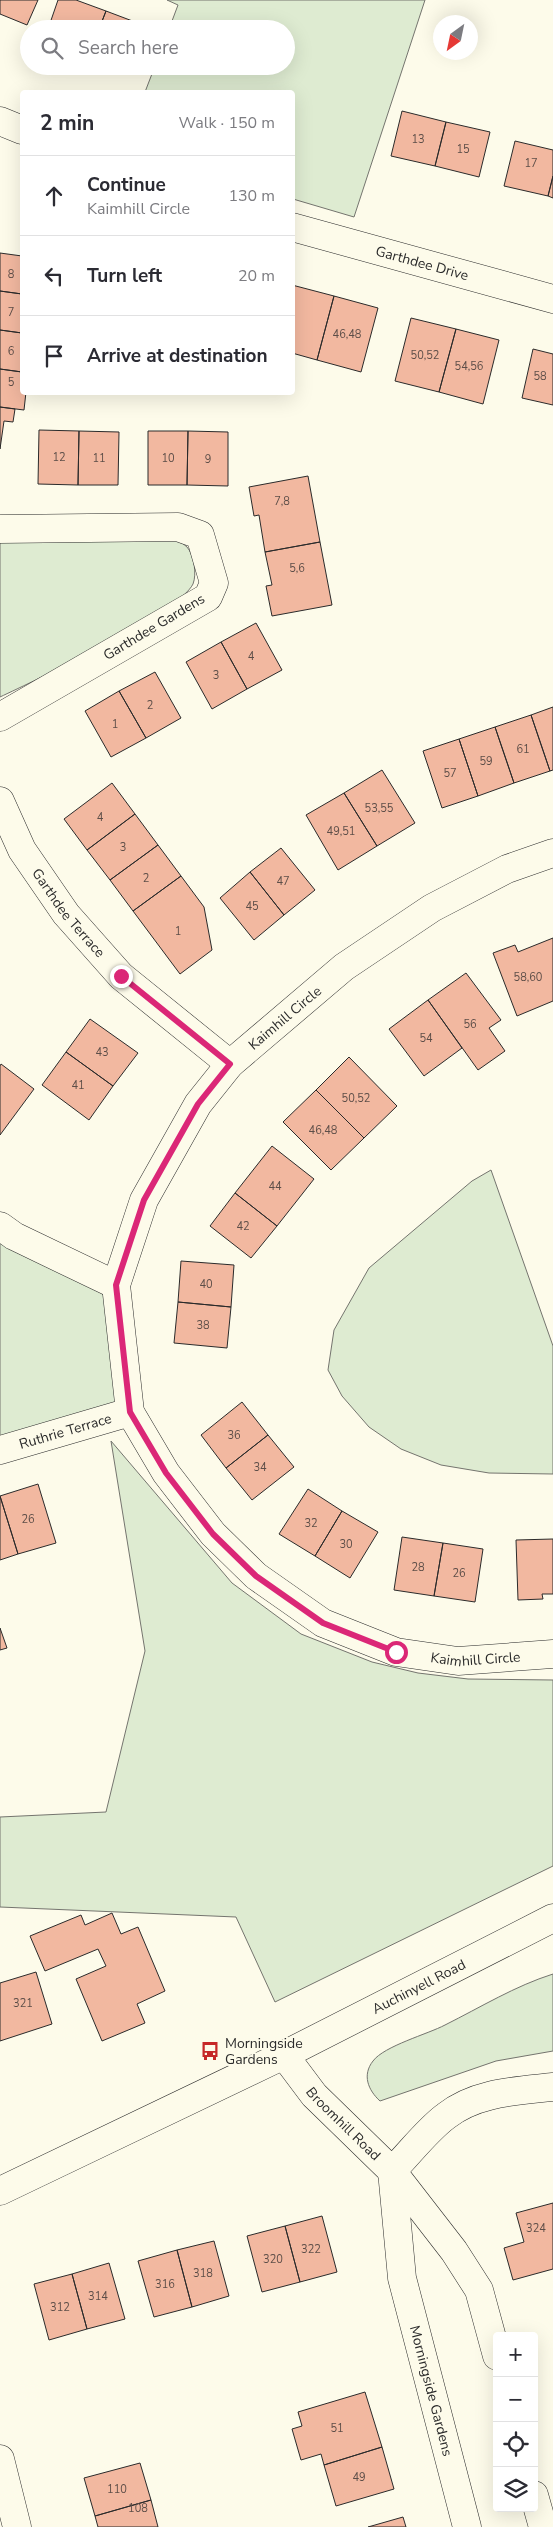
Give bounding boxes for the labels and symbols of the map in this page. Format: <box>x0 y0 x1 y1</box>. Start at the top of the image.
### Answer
north arrow <box>433 15 478 60</box>
house number: 13 <box>411 132 425 147</box>
house number: 15 <box>456 142 470 157</box>
house number: 17 <box>524 156 538 171</box>
street label: Garthdee Drive <box>373 241 471 285</box>
house number: 8 <box>8 267 15 282</box>
house number: 7 <box>8 305 14 320</box>
house number: 46,48 <box>333 327 362 342</box>
house number: 6 <box>8 344 15 359</box>
house number: 50,52 <box>411 348 439 363</box>
house number: 54,56 <box>455 359 484 374</box>
house number: 58 <box>533 369 547 384</box>
house number: 5 <box>8 375 15 390</box>
house number: 12 <box>52 450 66 465</box>
house number: 11 <box>92 451 106 466</box>
house number: 10 <box>161 451 175 466</box>
house number: 9 <box>205 452 211 467</box>
house number: 7,8 <box>274 494 290 509</box>
house number: 5,6 <box>289 561 305 576</box>
street label: Garthdee Gardens <box>100 589 209 665</box>
house number: 4 <box>248 649 255 664</box>
house number: 3 <box>213 668 219 683</box>
house number: 2 <box>147 698 153 713</box>
house number: 1 <box>112 717 118 732</box>
house number: 61 <box>516 742 530 757</box>
house number: 59 <box>479 754 493 769</box>
house number: 57 <box>443 766 457 781</box>
house number: 53,55 <box>365 801 394 816</box>
house number: 4 <box>97 810 104 825</box>
house number: 49,51 <box>327 824 355 839</box>
house number: 3 <box>120 840 126 855</box>
street label: Garthdee Terrace <box>28 864 110 961</box>
house number: 2 <box>143 871 149 886</box>
house number: 47 <box>276 874 290 889</box>
house number: 45 <box>245 899 259 914</box>
house number: 1 <box>175 924 181 939</box>
route end <box>110 965 133 988</box>
house number: 58,60 <box>514 970 543 985</box>
street label: Kaimhill Circle <box>244 982 326 1054</box>
house number: 56 <box>463 1017 477 1032</box>
house number: 54 <box>419 1031 433 1046</box>
house number: 43 <box>95 1045 109 1060</box>
house number: 41 <box>71 1078 85 1093</box>
house number: 50,52 <box>342 1091 370 1106</box>
house number: 46,48 <box>309 1123 338 1138</box>
house number: 44 <box>268 1179 282 1194</box>
house number: 42 <box>236 1219 250 1234</box>
house number: 40 <box>199 1277 213 1292</box>
house number: 38 <box>196 1318 210 1333</box>
street label: Ruthrie Terrace <box>17 1408 114 1453</box>
house number: 36 <box>227 1428 241 1443</box>
house number: 34 <box>253 1460 267 1475</box>
house number: 26 <box>21 1512 35 1527</box>
house number: 32 <box>304 1516 318 1531</box>
house number: 30 <box>339 1537 353 1552</box>
house number: 28 <box>411 1560 425 1575</box>
house number: 26 <box>452 1566 466 1581</box>
route start <box>385 1641 408 1664</box>
street label: Kaimhill Circle <box>429 1647 521 1671</box>
street label: Auchinyell Road <box>369 1955 469 2018</box>
house number: 321 <box>13 1996 33 2011</box>
place label: Morningside Gardens <box>225 2034 303 2069</box>
bus stop icon: Morningside Gardens <box>199 2040 221 2062</box>
street label: Broomhill Road <box>302 2083 385 2165</box>
house number: 324 <box>526 2221 546 2236</box>
house number: 322 <box>301 2242 321 2257</box>
house number: 320 <box>263 2252 283 2267</box>
house number: 318 <box>193 2266 213 2281</box>
house number: 316 <box>155 2277 175 2292</box>
house number: 314 <box>88 2289 108 2304</box>
house number: 312 <box>50 2300 70 2315</box>
street label: Morningside Gardens <box>405 2323 458 2458</box>
house number: 51 <box>330 2421 344 2436</box>
house number: 49 <box>352 2470 366 2485</box>
house number: 110 <box>107 2482 127 2497</box>
house number: 108 <box>128 2501 148 2516</box>

